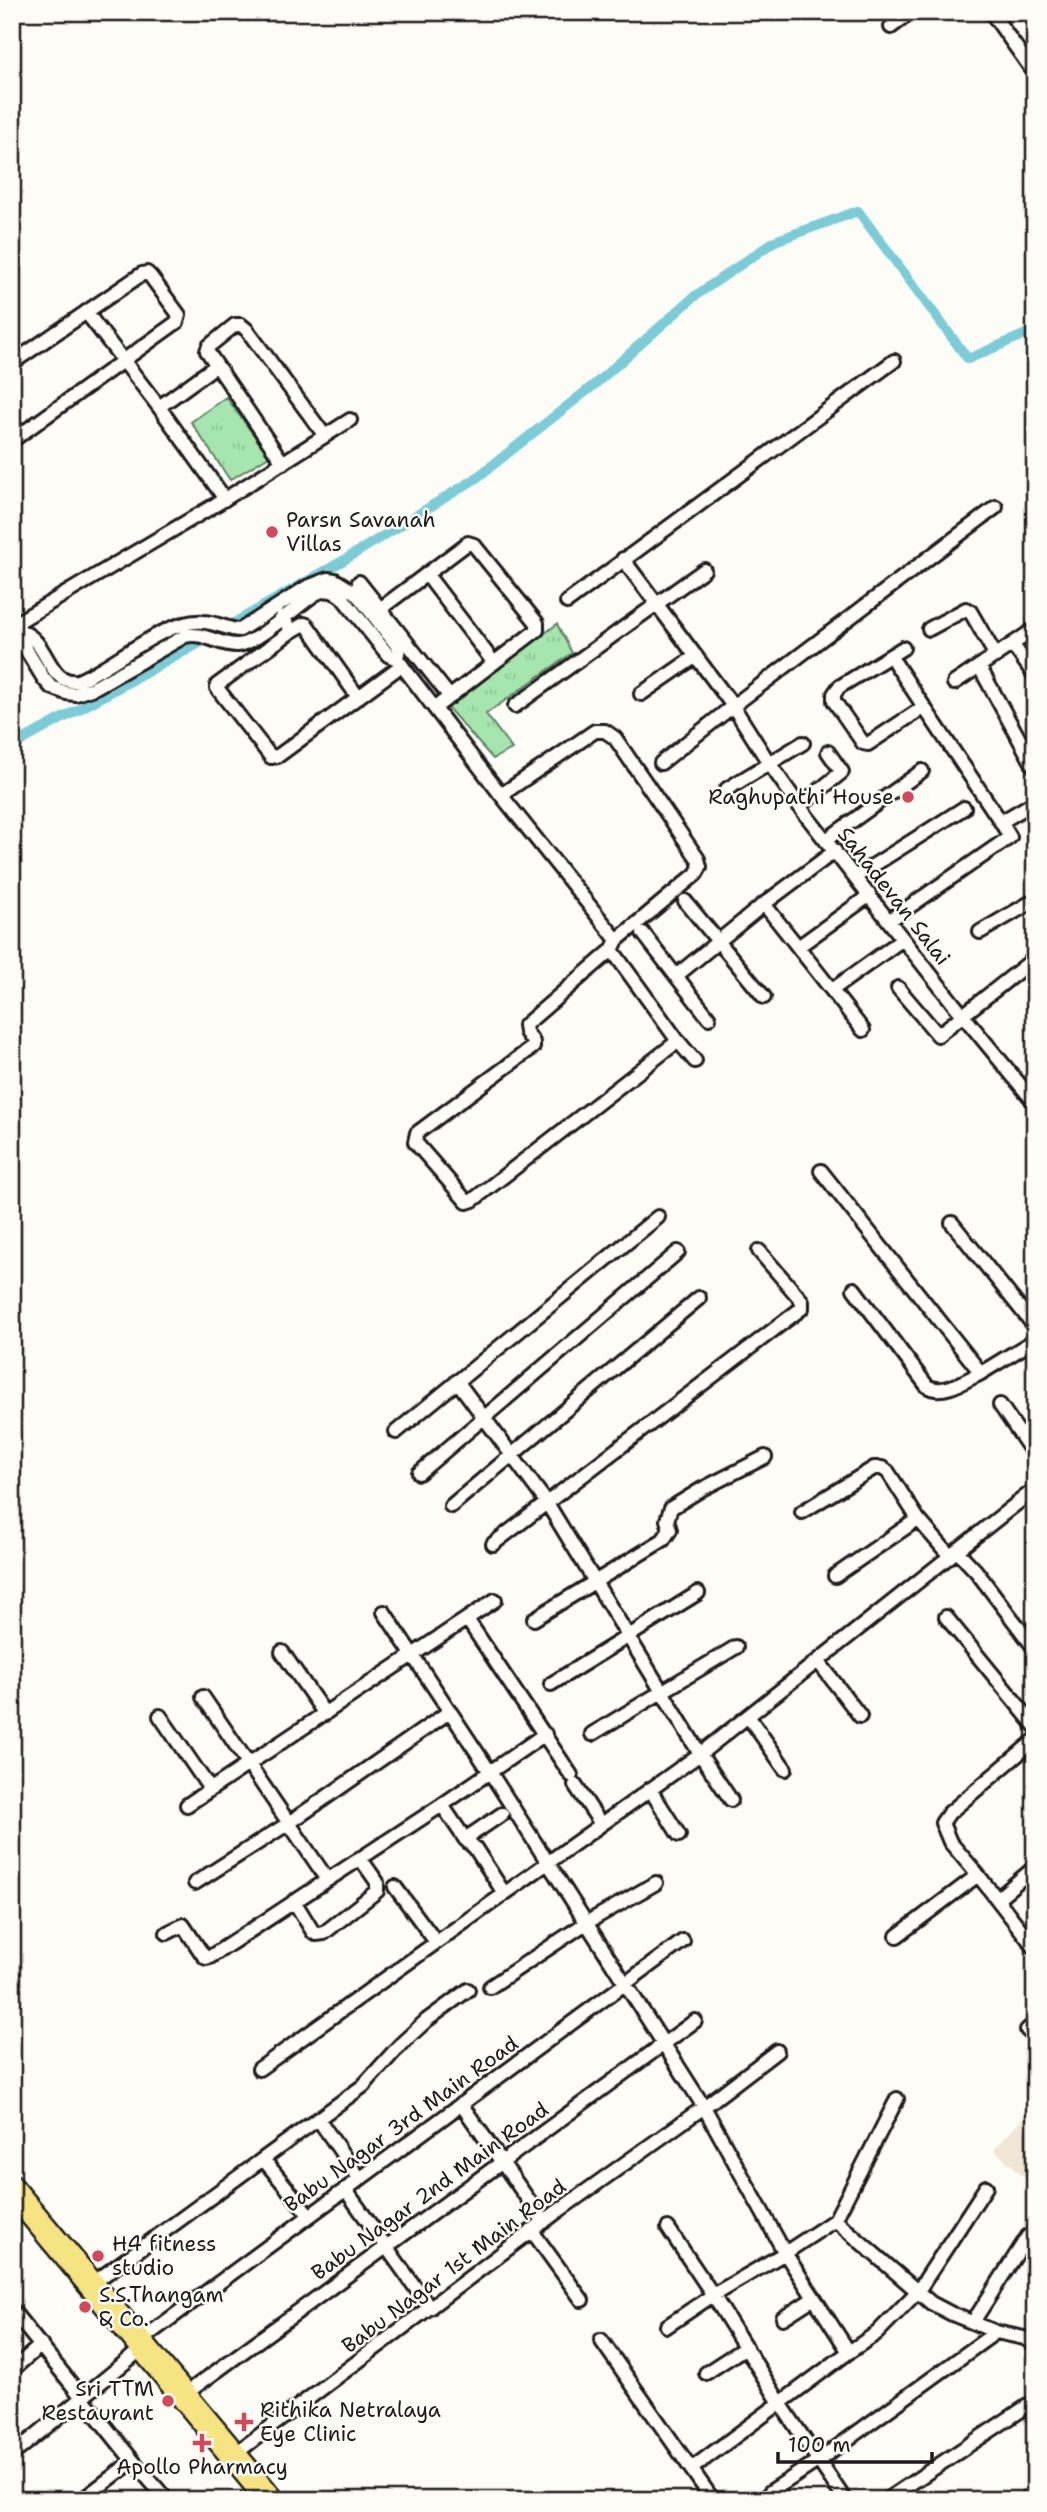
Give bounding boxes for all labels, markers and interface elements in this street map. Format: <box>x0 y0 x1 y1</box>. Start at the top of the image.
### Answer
place label: Parsn Savanah Villas <box>286 506 436 558</box>
marker: Parsn Savanah Villas <box>264 524 280 540</box>
place label: Raghupathi House <box>708 783 894 811</box>
marker: Raghupathi House <box>900 789 916 805</box>
street label: Sahadevan Salai <box>831 821 957 971</box>
street label: Babu Nagar 3rd Main Road <box>278 2029 524 2219</box>
street label: Babu Nagar 2nd Main Road <box>306 2095 554 2287</box>
street label: Babu Nagar 1st Main Road <box>336 2172 572 2360</box>
place label: H4 fitness studio <box>112 2230 217 2282</box>
marker: H4 fitness studio <box>90 2248 106 2264</box>
place label: S.S.Thangam & Co. <box>99 2281 224 2333</box>
marker: S.S.Thangam & Co. <box>77 2299 93 2315</box>
place label: Sri TTM Restaurant <box>42 2375 154 2427</box>
marker: Sri TTM Restaurant <box>160 2393 176 2409</box>
place label: Rithika Netralaya Eye Clinic <box>260 2396 441 2448</box>
marker: Rithika Netralaya Eye Clinic <box>234 2412 254 2432</box>
scale bar <box>778 2421 932 2465</box>
text: 100 m <box>788 2431 851 2459</box>
marker: Apollo Pharmacy <box>194 2435 210 2451</box>
place label: Apollo Pharmacy <box>116 2453 288 2481</box>

